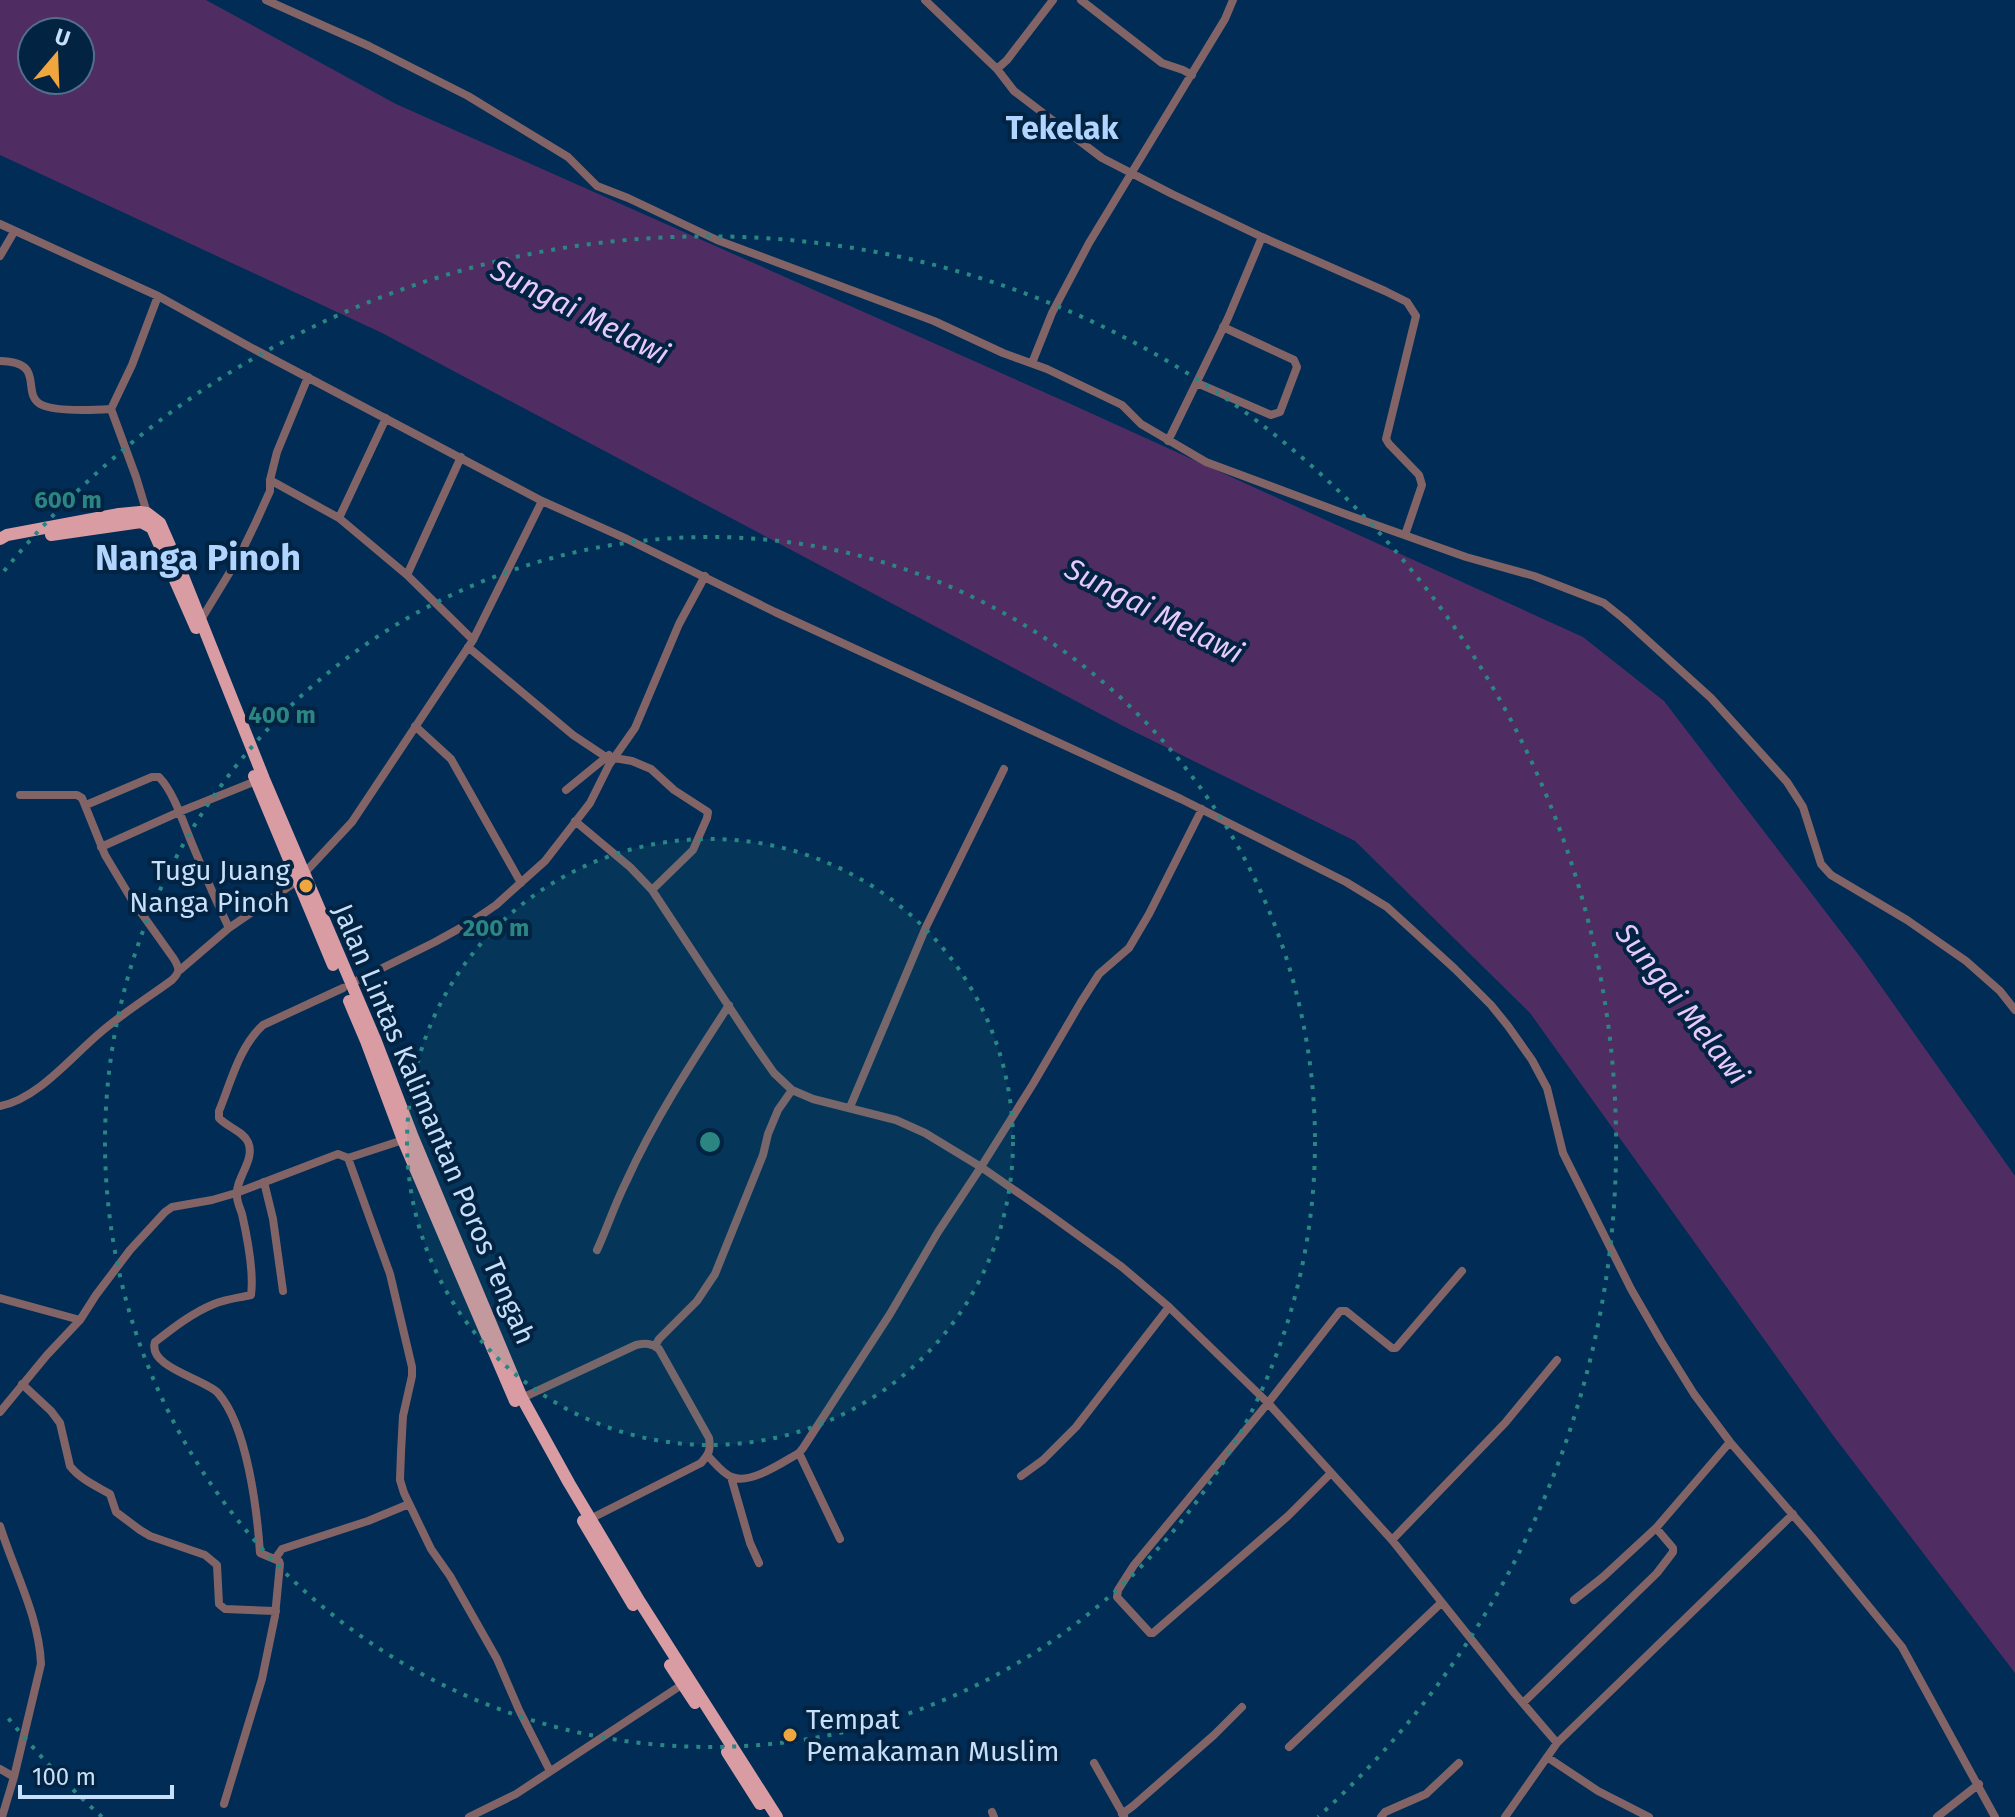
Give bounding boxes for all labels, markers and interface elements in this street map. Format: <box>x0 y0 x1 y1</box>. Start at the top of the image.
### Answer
north arrow <box>16 16 96 96</box>
text: U <box>51 22 74 53</box>
district label: Tekelak <box>1006 109 1119 147</box>
water label: Sungai Melawi <box>484 251 676 373</box>
text: 600 m <box>34 486 102 514</box>
district label: Nanga Pinoh <box>95 536 301 580</box>
water label: Sungai Melawi <box>1058 550 1250 672</box>
text: 400 m <box>248 701 316 729</box>
place label: Tugu Juang Nanga Pinoh <box>129 854 290 919</box>
marker: Tugu Juang Nanga Pinoh <box>297 877 315 895</box>
street label: Jalan Lintas Kalimantan Poros Tengah <box>326 899 542 1349</box>
text: 200 m <box>463 914 529 942</box>
water label: Sungai Melawi <box>1607 915 1757 1093</box>
centre of rings <box>696 1128 724 1156</box>
place label: Tempat Pemakaman Muslim <box>806 1703 1059 1768</box>
marker: Tempat Pemakaman Muslim <box>781 1726 799 1744</box>
scale bar <box>20 1749 172 1799</box>
text: 100 m <box>32 1763 96 1791</box>

